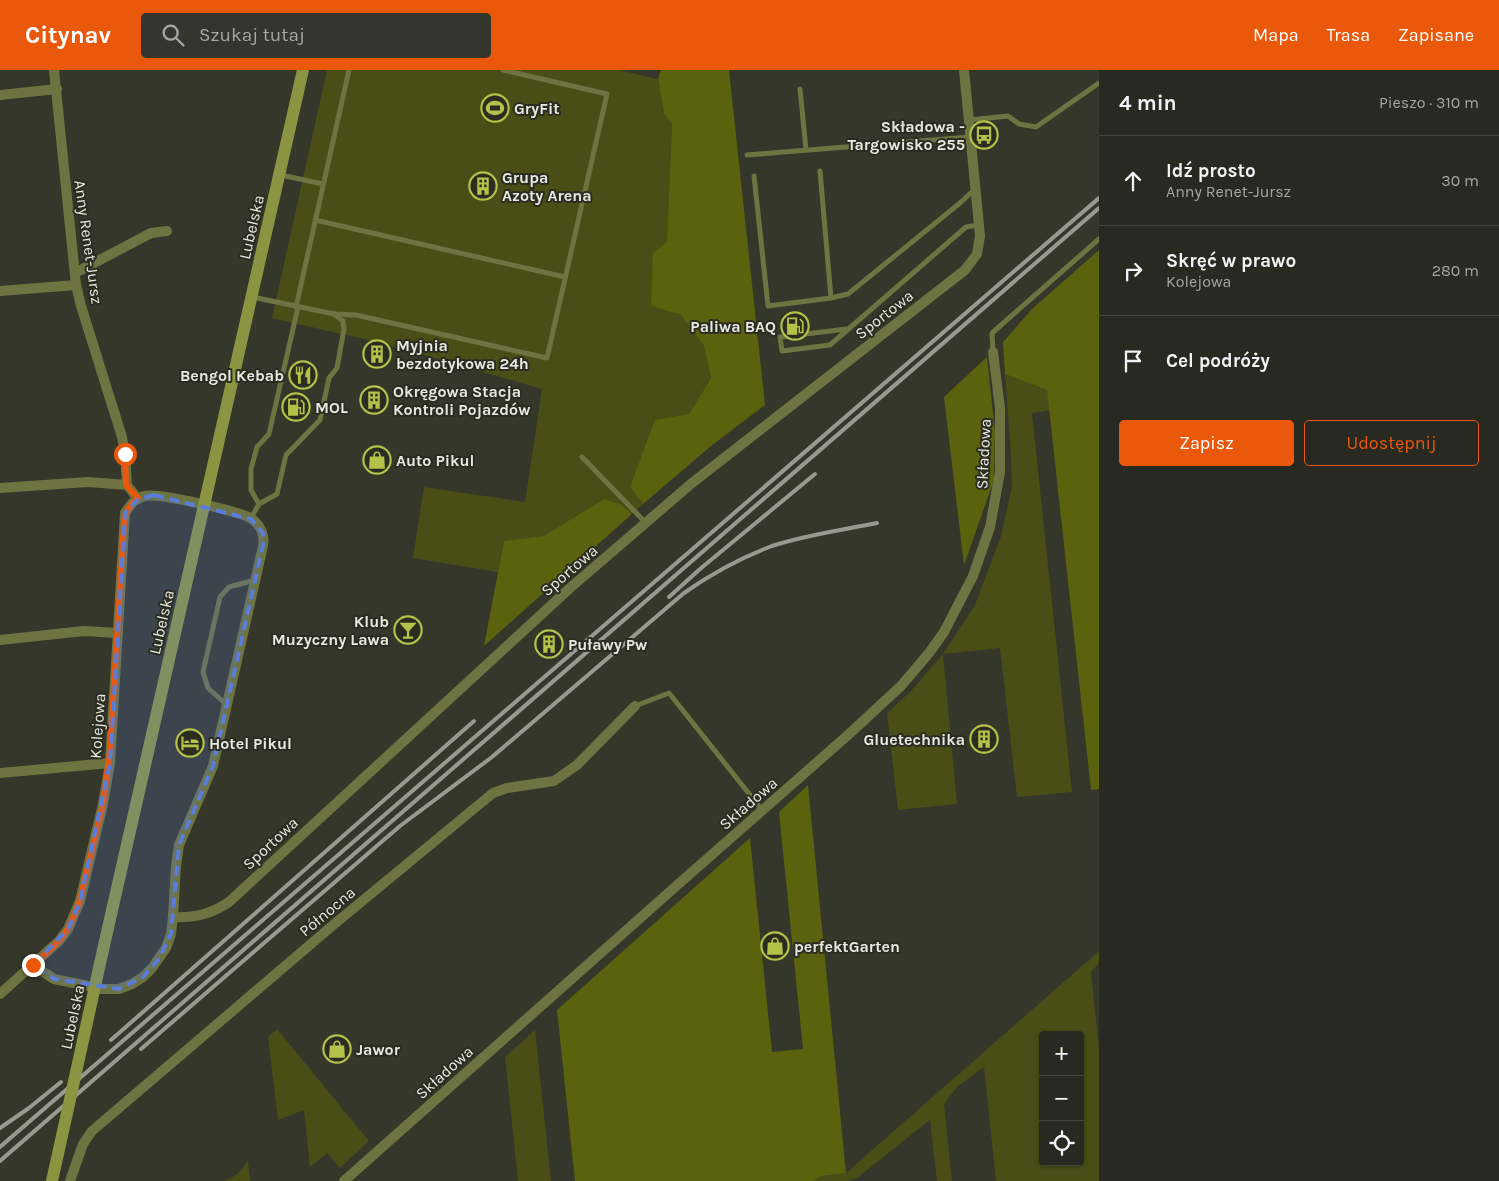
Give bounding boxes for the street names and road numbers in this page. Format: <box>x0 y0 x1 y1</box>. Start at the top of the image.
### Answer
street label: Anny Renet-Jursz <box>70 179 107 305</box>
street label: Lubelska <box>235 193 268 261</box>
street label: Sportowa <box>851 286 917 343</box>
street label: Składowa <box>972 418 995 490</box>
street label: Sportowa <box>537 541 601 600</box>
street label: Lubelska <box>145 588 178 656</box>
street label: Kolejowa <box>86 693 109 759</box>
street label: Składowa <box>715 773 781 834</box>
street label: Sportowa <box>239 813 302 874</box>
street label: Północna <box>295 883 359 940</box>
street label: Lubelska <box>56 983 89 1051</box>
street label: Składowa <box>412 1042 477 1103</box>

